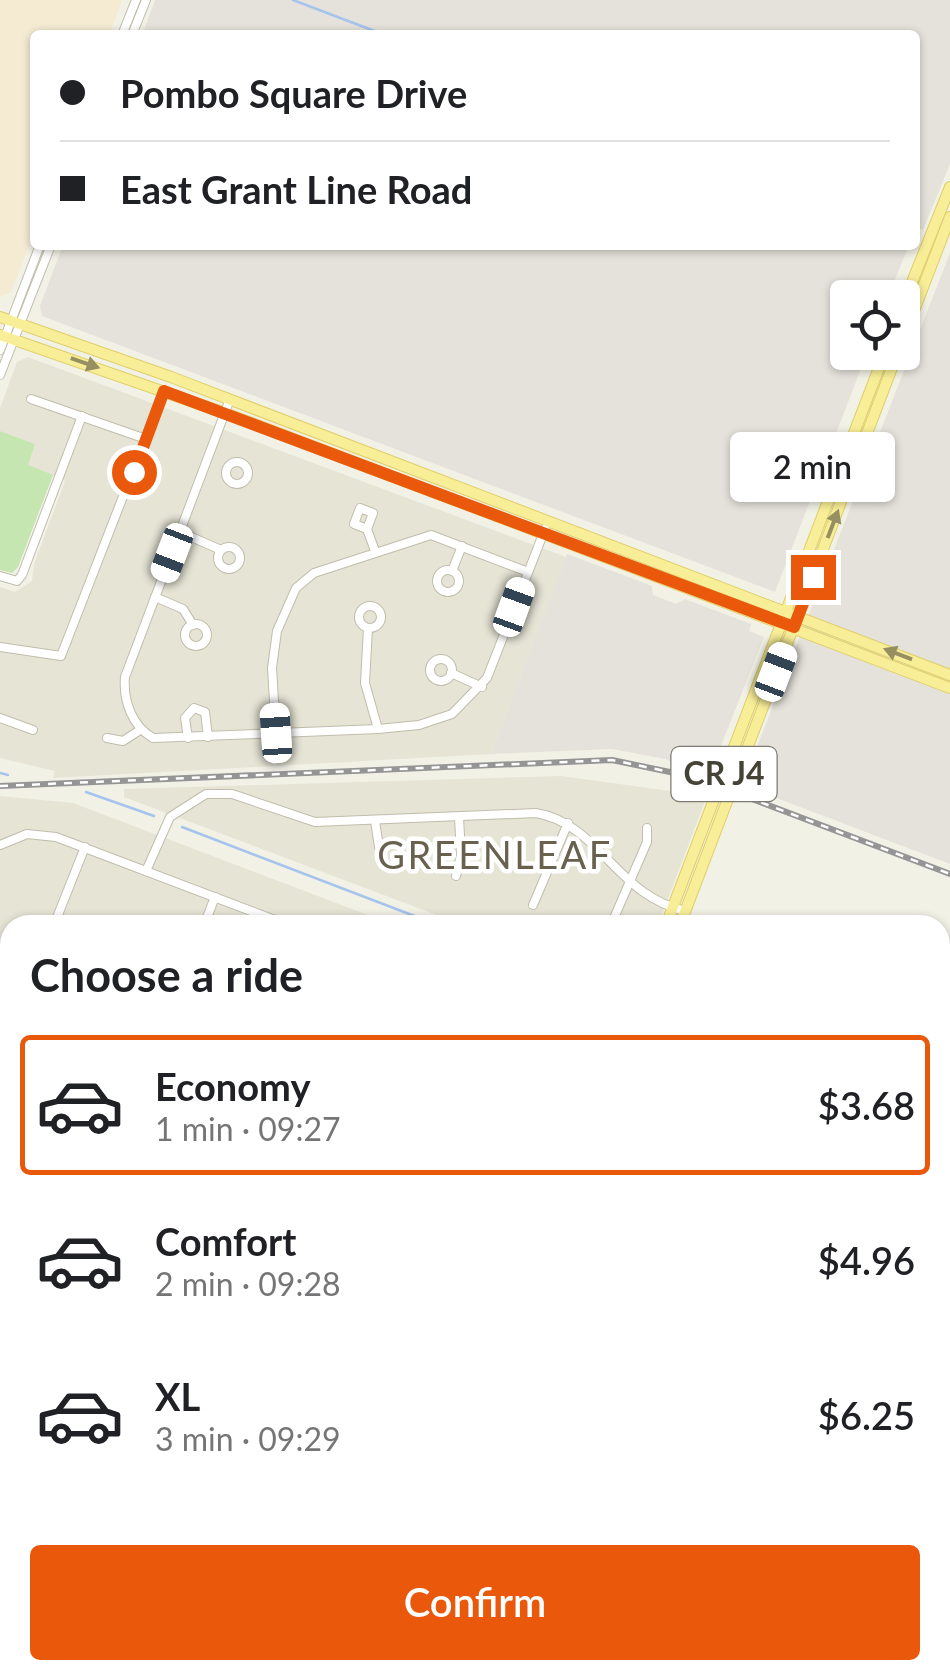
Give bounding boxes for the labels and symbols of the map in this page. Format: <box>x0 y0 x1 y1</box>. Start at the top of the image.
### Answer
one-way arrow <box>70 356 100 371</box>
callout: 2 min <box>730 432 896 502</box>
route start <box>112 450 157 495</box>
one-way arrow <box>826 509 841 539</box>
car <box>147 520 197 586</box>
route end <box>791 555 836 600</box>
car <box>490 574 538 640</box>
car <box>751 639 801 705</box>
one-way arrow <box>883 646 913 662</box>
car <box>259 702 293 764</box>
road number: CR J4 <box>672 747 776 801</box>
district label: GREENLEAF <box>377 831 613 877</box>

